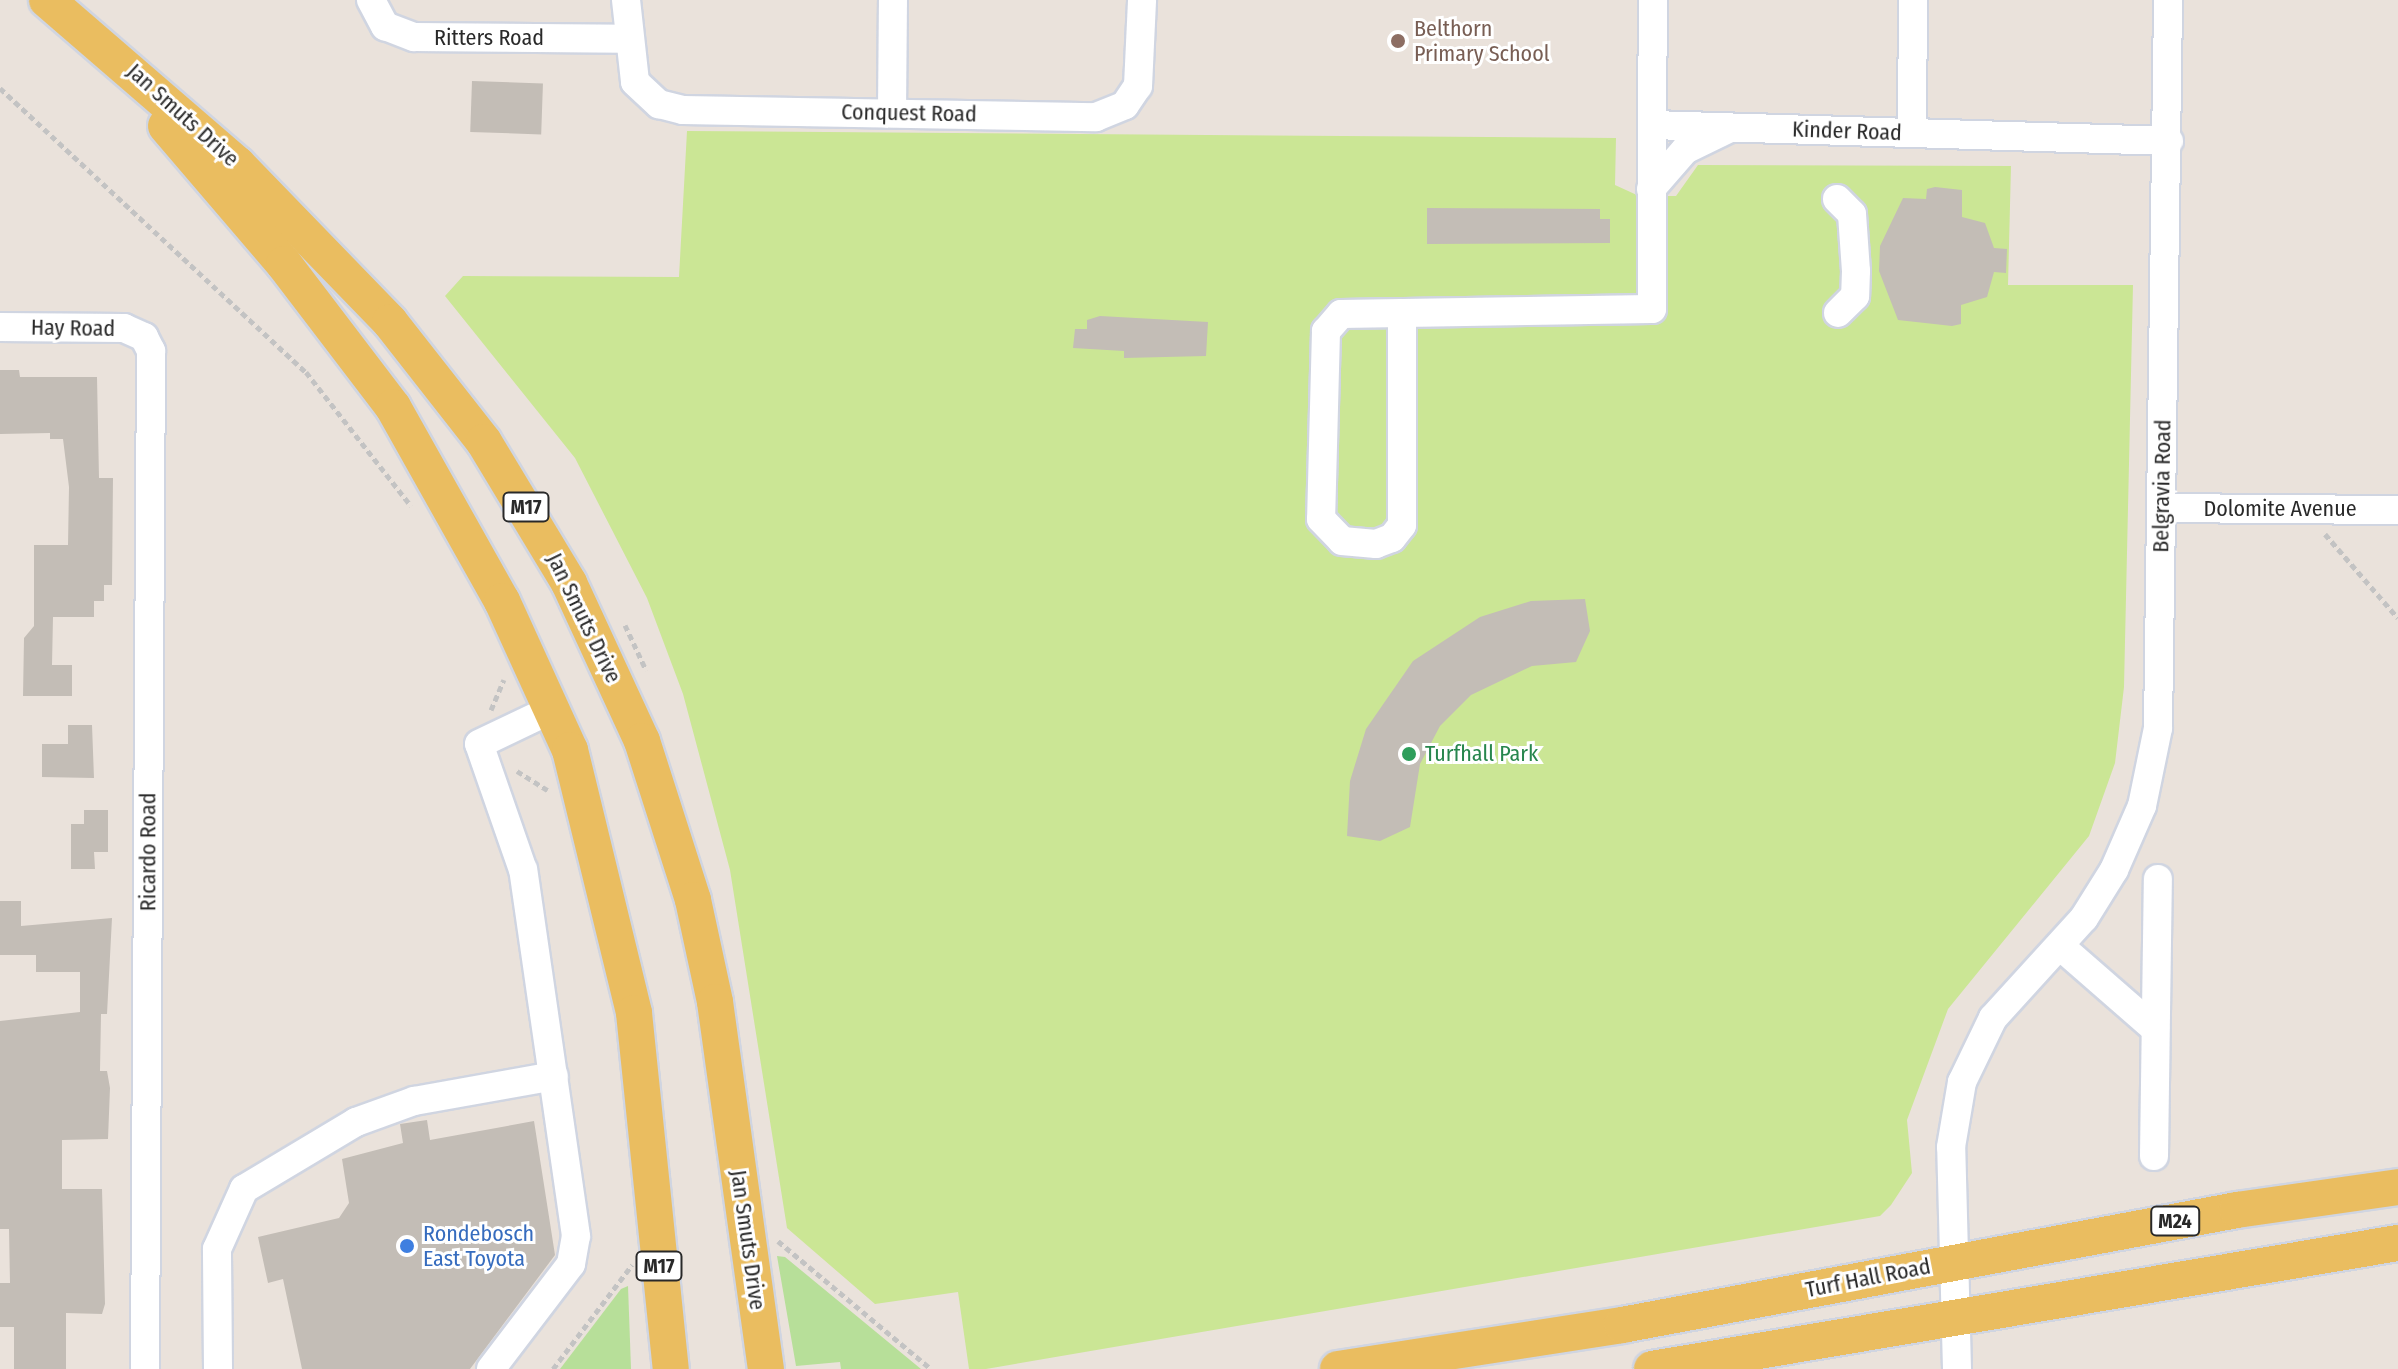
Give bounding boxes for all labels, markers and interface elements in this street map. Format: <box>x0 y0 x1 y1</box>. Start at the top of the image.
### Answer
place label: Belthorn Primary School <box>1414 15 1550 66</box>
street label: Ritters Road <box>434 25 544 51</box>
marker: Belthorn Primary School <box>1389 32 1407 50</box>
street label: Jan Smuts Drive <box>122 58 244 172</box>
street label: Conquest Road <box>841 99 977 127</box>
street label: Kinder Road <box>1792 116 1902 146</box>
street label: Hay Road <box>31 314 115 342</box>
street label: Belgravia Road <box>2148 419 2176 553</box>
road number: M17 <box>502 491 550 523</box>
street label: Dolomite Avenue <box>2203 496 2357 522</box>
street label: Jan Smuts Drive <box>541 549 627 687</box>
place label: Turfhall Park <box>1425 741 1538 767</box>
marker: Turfhall Park <box>1400 745 1418 763</box>
street label: Ricardo Road <box>135 793 161 911</box>
street label: Jan Smuts Drive <box>725 1168 771 1312</box>
road number: M24 <box>2149 1205 2201 1237</box>
place label: Rondebosch East Toyota <box>423 1220 534 1272</box>
marker: Rondebosch East Toyota <box>398 1237 416 1255</box>
road number: M17 <box>635 1250 683 1282</box>
street label: Turf Hall Road <box>1803 1253 1933 1303</box>

